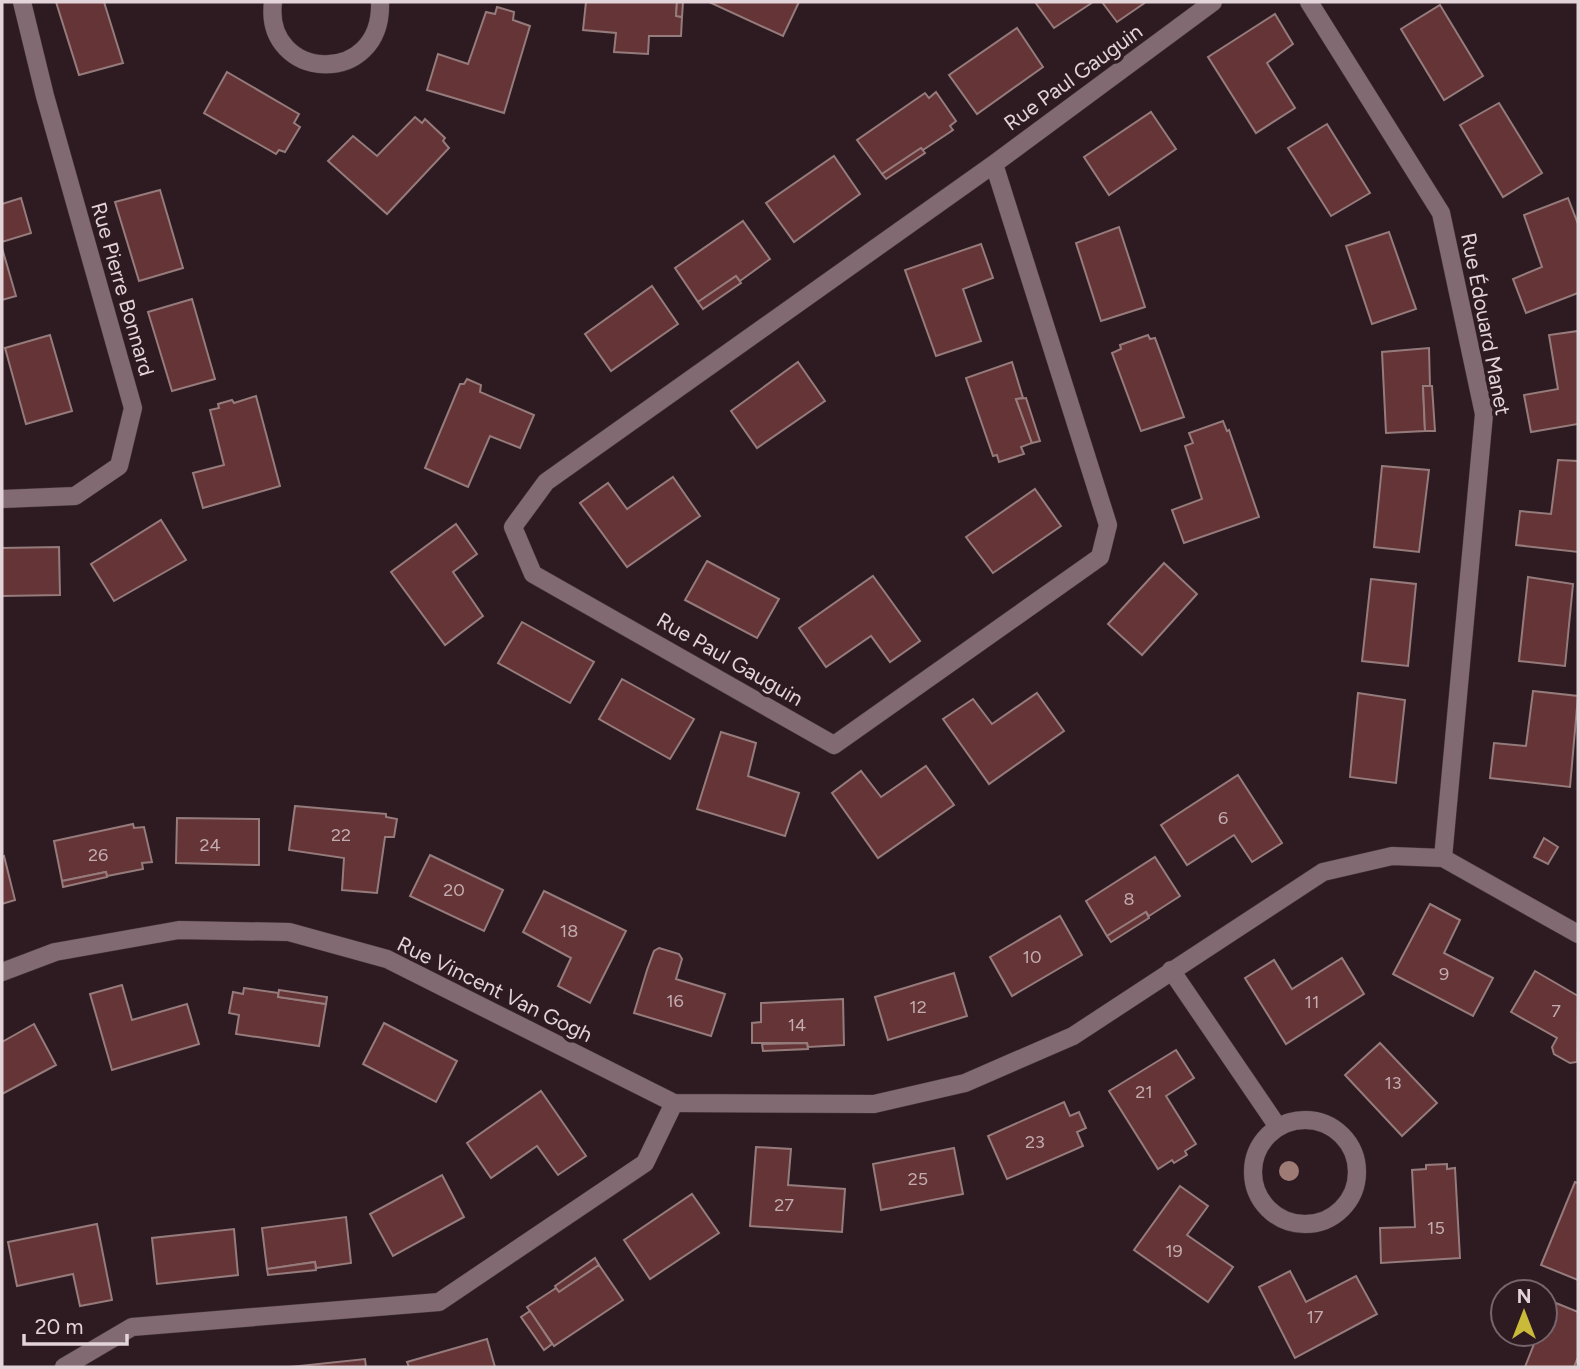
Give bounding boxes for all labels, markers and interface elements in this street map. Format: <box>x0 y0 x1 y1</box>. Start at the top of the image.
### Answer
street label: Rue Paul Gauguin <box>999 18 1147 136</box>
street label: Rue Pierre Bonnard <box>86 199 160 379</box>
street label: Rue Édouard Manet <box>1456 231 1516 417</box>
street label: Rue Paul Gauguin <box>652 607 808 711</box>
house number: 6 <box>1218 807 1228 829</box>
house number: 22 <box>331 824 351 846</box>
house number: 24 <box>199 834 221 856</box>
house number: 26 <box>88 844 108 866</box>
house number: 20 <box>443 879 465 901</box>
house number: 8 <box>1123 888 1135 910</box>
house number: 18 <box>560 920 578 942</box>
street label: Rue Vincent Van Gogh <box>393 931 597 1047</box>
house number: 10 <box>1023 946 1041 968</box>
house number: 9 <box>1439 963 1449 985</box>
house number: 16 <box>666 990 684 1012</box>
house number: 11 <box>1305 991 1319 1013</box>
house number: 12 <box>909 996 927 1018</box>
house number: 7 <box>1551 1000 1561 1022</box>
house number: 14 <box>788 1014 806 1036</box>
house number: 13 <box>1384 1072 1402 1094</box>
house number: 21 <box>1135 1081 1153 1103</box>
house number: 23 <box>1025 1131 1045 1153</box>
house number: 25 <box>908 1168 928 1190</box>
house number: 27 <box>774 1194 794 1216</box>
house number: 15 <box>1427 1217 1445 1239</box>
house number: 19 <box>1165 1240 1183 1262</box>
north arrow <box>1489 1278 1559 1348</box>
text: N <box>1517 1285 1531 1308</box>
scale bar <box>24 1302 128 1346</box>
house number: 17 <box>1306 1306 1324 1328</box>
text: 20 m <box>35 1314 83 1339</box>

